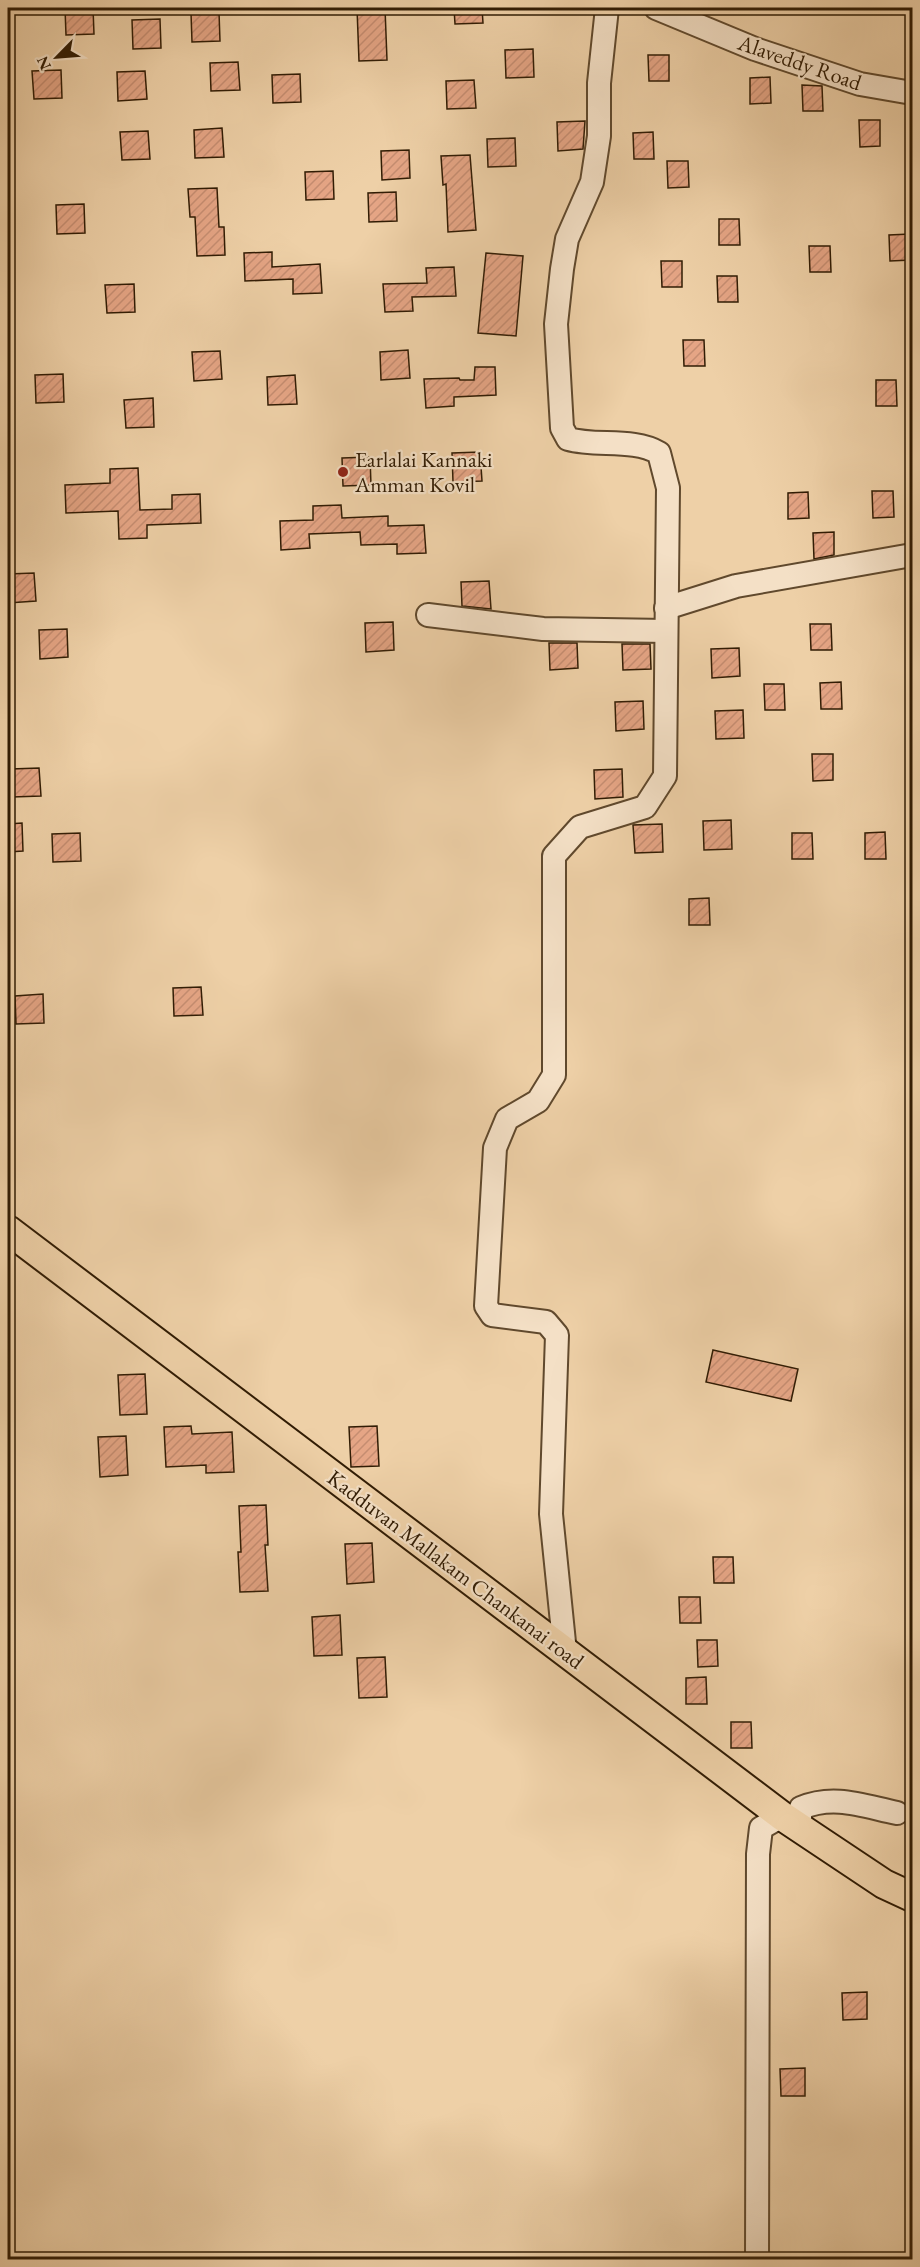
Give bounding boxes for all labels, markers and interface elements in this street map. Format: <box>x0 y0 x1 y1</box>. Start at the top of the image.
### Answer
north arrow <box>27 27 87 87</box>
street label: Alaveddy Road <box>733 27 866 97</box>
text: N <box>32 53 56 73</box>
place label: Earlalai Kannaki Amman Kovil <box>354 445 492 499</box>
marker: Earlalai Kannaki Amman Kovil <box>336 465 350 479</box>
street label: Kadduvan Mallakam Chankanai road <box>322 1463 591 1676</box>

